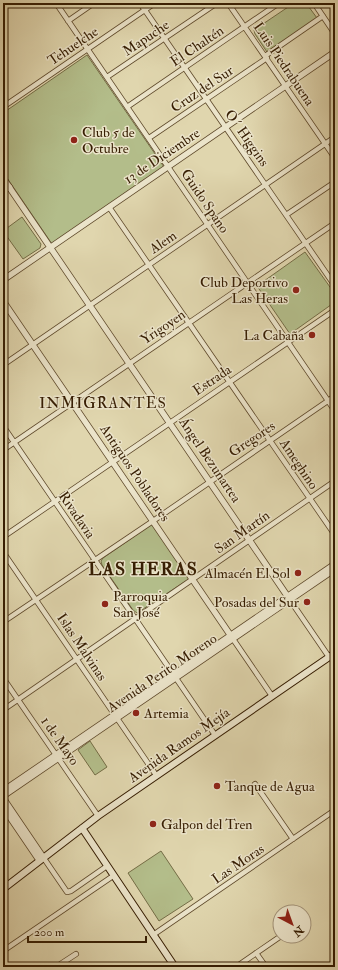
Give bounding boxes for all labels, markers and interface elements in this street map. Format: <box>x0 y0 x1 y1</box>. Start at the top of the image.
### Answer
street label: Mapuche <box>120 16 173 61</box>
street label: Luis Piedrabuena <box>250 19 318 109</box>
street label: El Chaltén <box>167 22 227 70</box>
street label: Tehuelche <box>45 23 102 69</box>
street label: Cruz del Sur <box>167 61 237 116</box>
street label: O´ Higgins <box>221 106 273 170</box>
place label: Club 5 de Octubre <box>82 124 135 157</box>
street label: 13 de Diciembre <box>121 124 203 188</box>
marker: Club 5 de Octubre <box>69 135 79 145</box>
street label: Guido Spano <box>176 166 233 237</box>
street label: Alem <box>145 227 180 258</box>
place label: Club Deportivo Las Heras <box>200 274 288 307</box>
marker: Club Deportivo Las Heras <box>291 285 301 295</box>
street label: Yrigoyen <box>137 306 189 349</box>
place label: La Cabaña <box>244 327 304 344</box>
marker: La Cabaña <box>307 330 317 340</box>
street label: Estrada <box>189 361 235 399</box>
district label: INMIGRANTES <box>39 394 167 413</box>
street label: Ángel Bezunartea <box>175 413 245 506</box>
street label: Gregores <box>226 417 279 461</box>
street label: Antiguos Pobladores <box>96 421 174 525</box>
street label: Ameghino <box>275 435 322 493</box>
street label: Rivadavia <box>55 488 99 542</box>
street label: San Martín <box>211 507 273 557</box>
district label: LAS HERAS <box>88 558 198 581</box>
place label: Almacén El Sol <box>204 565 290 582</box>
marker: Almacén El Sol <box>293 568 303 578</box>
place label: Parroquia San José <box>113 588 168 621</box>
place label: Posadas del Sur <box>214 594 300 611</box>
marker: Posadas del Sur <box>302 597 312 607</box>
marker: Parroquia San José <box>100 599 110 609</box>
street label: Islas Malvinas <box>53 610 111 684</box>
street label: Avenida Perito Moreno <box>103 630 220 717</box>
street label: Avenida Ramos Mejía <box>124 704 233 787</box>
place label: Artemia <box>143 705 189 722</box>
marker: Artemia <box>131 708 141 718</box>
street label: 1 de Mayo <box>36 713 83 769</box>
place label: Tanque de Agua <box>225 778 315 795</box>
marker: Tanque de Agua <box>212 781 222 791</box>
place label: Galpon del Tren <box>161 816 253 834</box>
marker: Galpon del Tren <box>148 819 158 829</box>
street label: Las Moras <box>209 840 268 888</box>
north arrow <box>272 904 312 944</box>
scale bar <box>28 918 146 944</box>
text: N <box>289 922 307 940</box>
text: 200 m <box>34 925 65 940</box>

